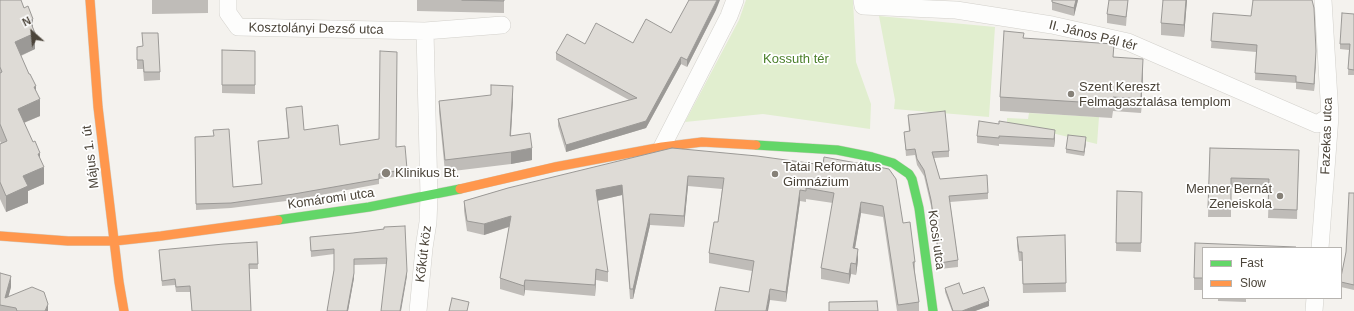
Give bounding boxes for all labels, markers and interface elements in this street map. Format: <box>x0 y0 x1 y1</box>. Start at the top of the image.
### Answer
north arrow <box>12 12 52 52</box>
text: N <box>20 14 33 28</box>
street label: II. János Pál tér <box>1047 18 1139 54</box>
street label: Kosztolányi Dezső utca <box>248 20 384 38</box>
park label: Kossuth tér <box>763 51 829 67</box>
place label: Szent Kereszt Felmagasztalása templom <box>1079 79 1231 110</box>
marker: Szent Kereszt Felmagasztalása templom <box>1066 89 1076 99</box>
street label: Fazekas utca <box>1318 97 1336 175</box>
street label: Május 1. út <box>79 124 103 190</box>
place label: Tatai Református Gimnázium <box>783 159 881 190</box>
place label: Klinikus Bt. <box>395 165 459 181</box>
marker: Klinikus Bt. <box>380 167 392 179</box>
marker: Tatai Református Gimnázium <box>770 169 780 179</box>
place label: Menner Bernát Zeneiskola <box>1186 181 1272 212</box>
street label: Komáromi utca <box>287 185 375 213</box>
marker: Menner Bernát Zeneiskola <box>1275 191 1285 201</box>
street label: Kocsi utca <box>924 209 948 271</box>
street label: Kőkút köz <box>413 225 435 283</box>
legend <box>1202 247 1342 299</box>
text: Fast <box>1240 256 1263 270</box>
text: Slow <box>1240 276 1266 290</box>

